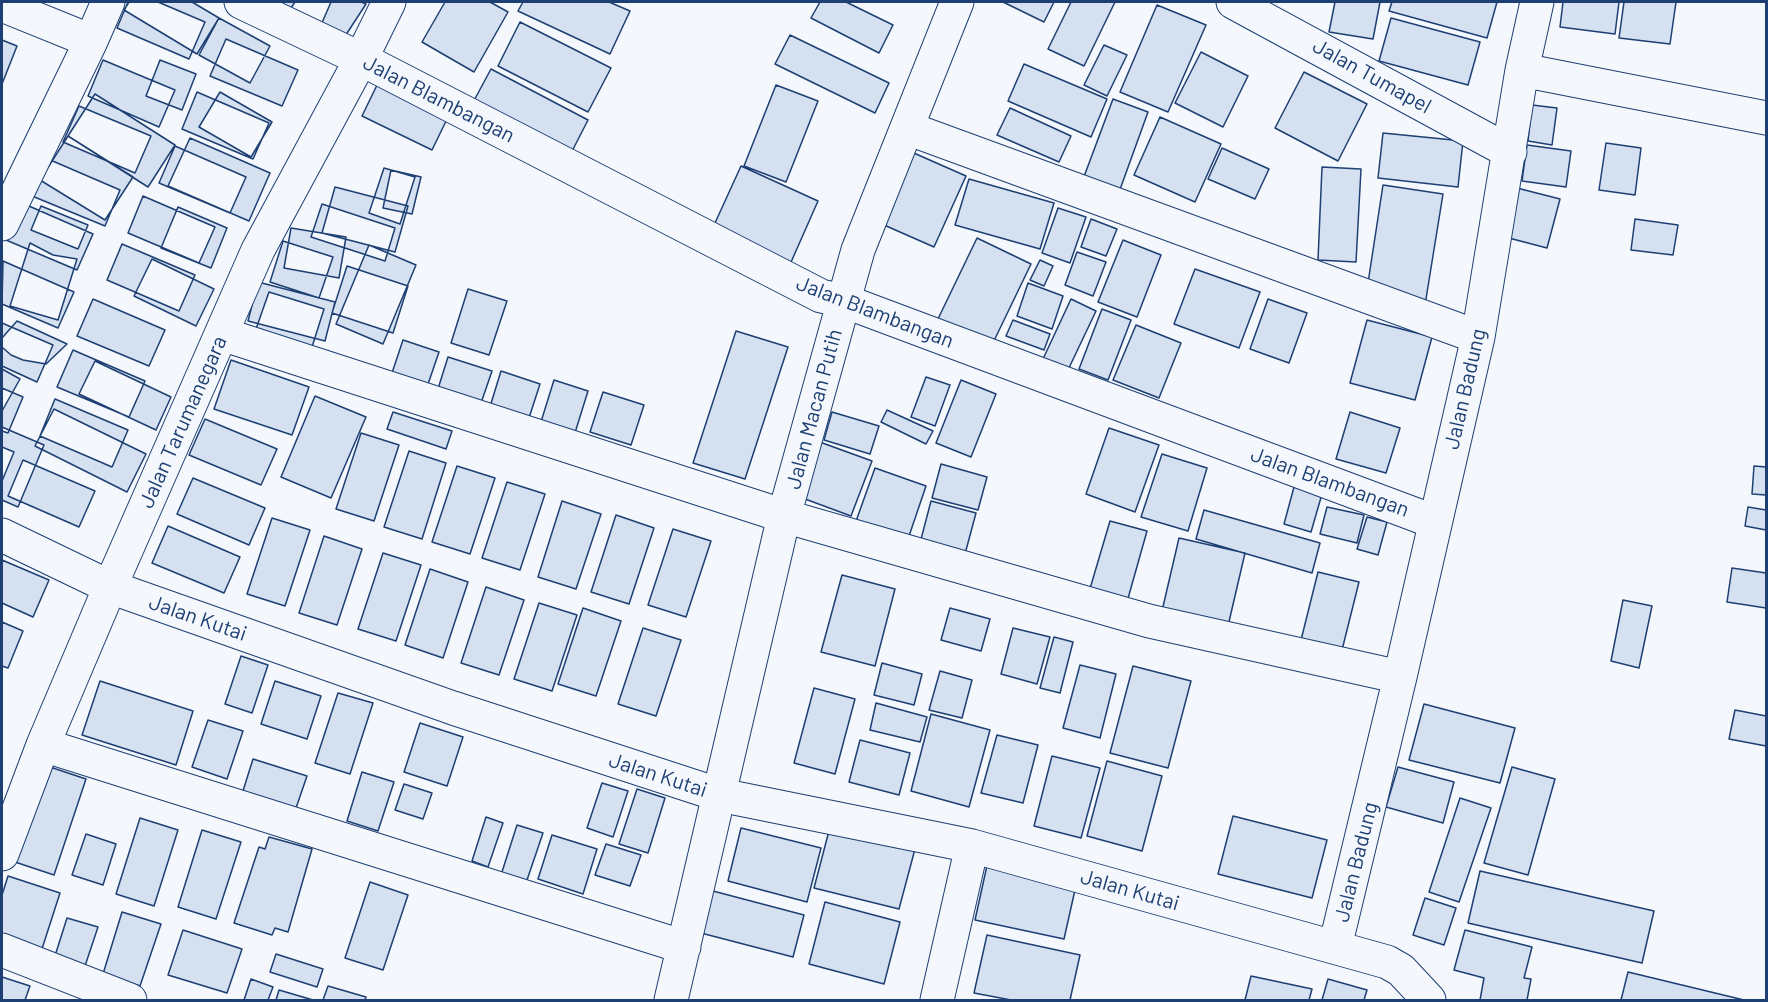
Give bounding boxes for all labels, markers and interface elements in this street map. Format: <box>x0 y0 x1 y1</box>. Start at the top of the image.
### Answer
street label: Jalan Tumapel <box>1308 33 1436 119</box>
street label: Jalan Blambangan <box>359 50 519 148</box>
street label: Jalan Blambangan <box>793 270 957 354</box>
street label: Jalan Macan Putih <box>780 326 848 492</box>
street label: Jalan Badung <box>1439 326 1491 452</box>
street label: Jalan Tarumanegara <box>134 332 232 512</box>
street label: Jalan Blambangan <box>1247 442 1413 522</box>
street label: Jalan Kutai <box>146 590 250 646</box>
street label: Jalan Kutai <box>606 747 710 803</box>
street label: Jalan Badung <box>1329 799 1383 925</box>
street label: Jalan Kutai <box>1078 864 1182 916</box>

